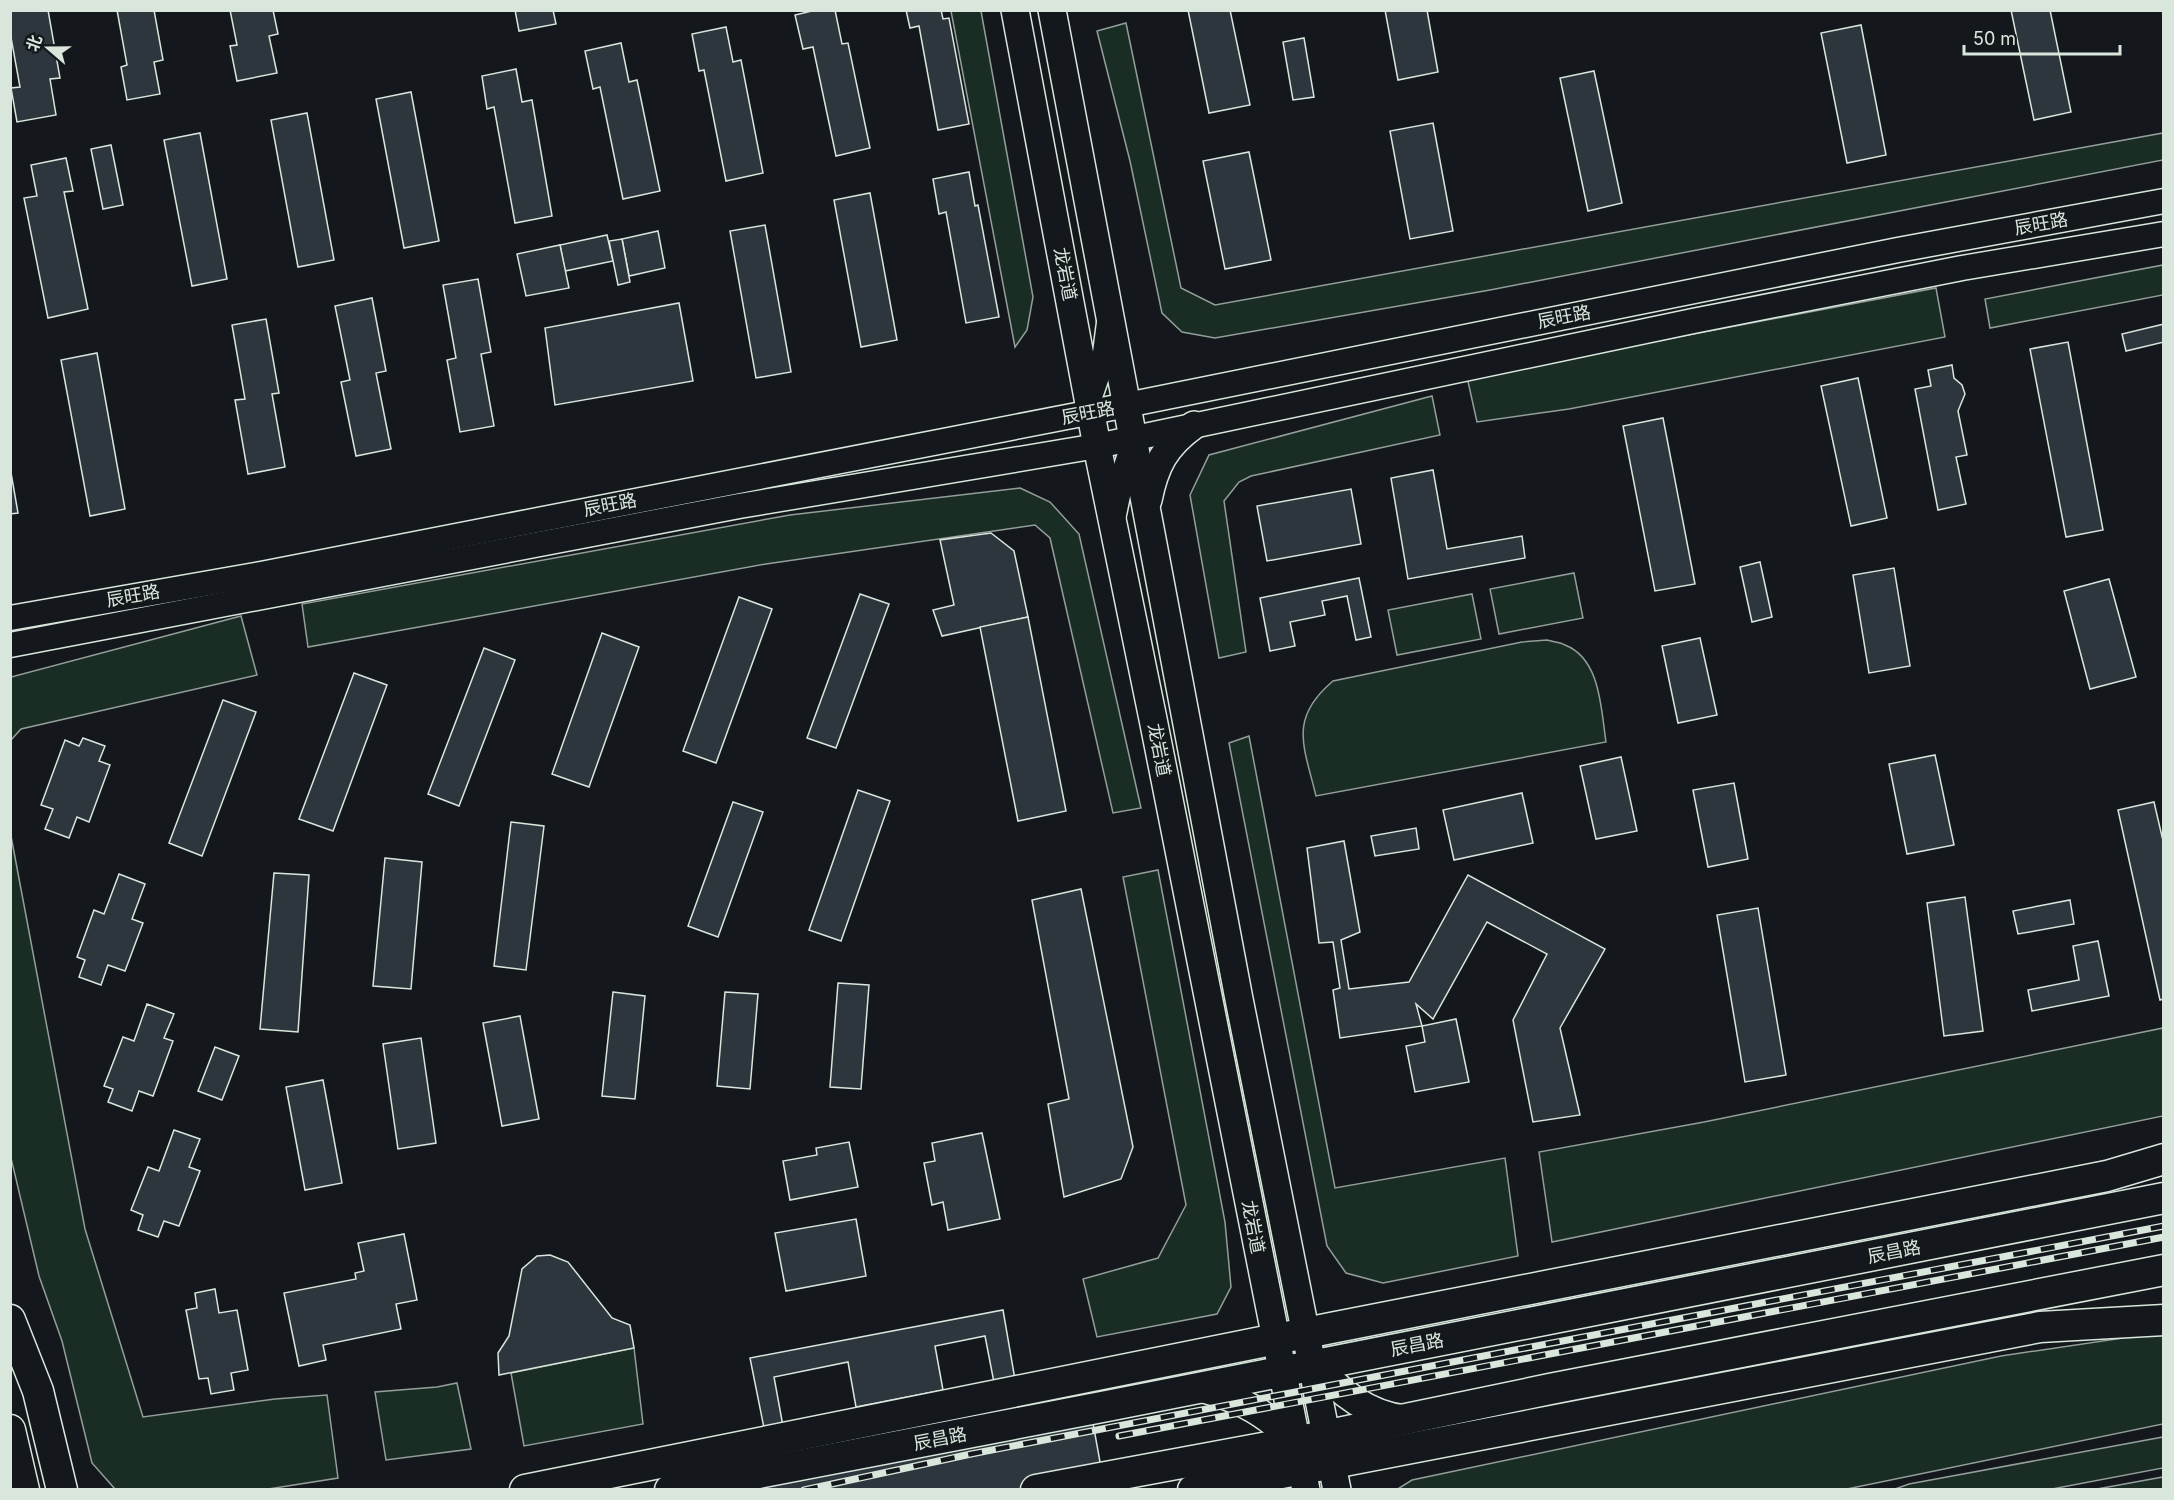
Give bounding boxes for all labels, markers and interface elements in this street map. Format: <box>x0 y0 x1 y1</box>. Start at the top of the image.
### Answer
north arrow <box>18 18 78 78</box>
scale bar <box>1964 18 2120 56</box>
text: 50 m <box>1973 28 2016 49</box>
text: 北 <box>22 32 46 54</box>
street label: 辰旺路 <box>2013 208 2069 239</box>
street label: 龙岩道 <box>1050 245 1081 302</box>
street label: 辰旺路 <box>1535 301 1592 332</box>
street label: 辰旺路 <box>1059 397 1116 428</box>
street label: 辰旺路 <box>581 489 638 520</box>
street label: 辰旺路 <box>105 580 161 611</box>
street label: 龙岩道 <box>1144 721 1175 778</box>
street label: 龙岩道 <box>1238 1198 1269 1255</box>
street label: 辰昌路 <box>1865 1236 1922 1267</box>
street label: 辰昌路 <box>1388 1329 1445 1360</box>
street label: 辰昌路 <box>911 1423 968 1454</box>

